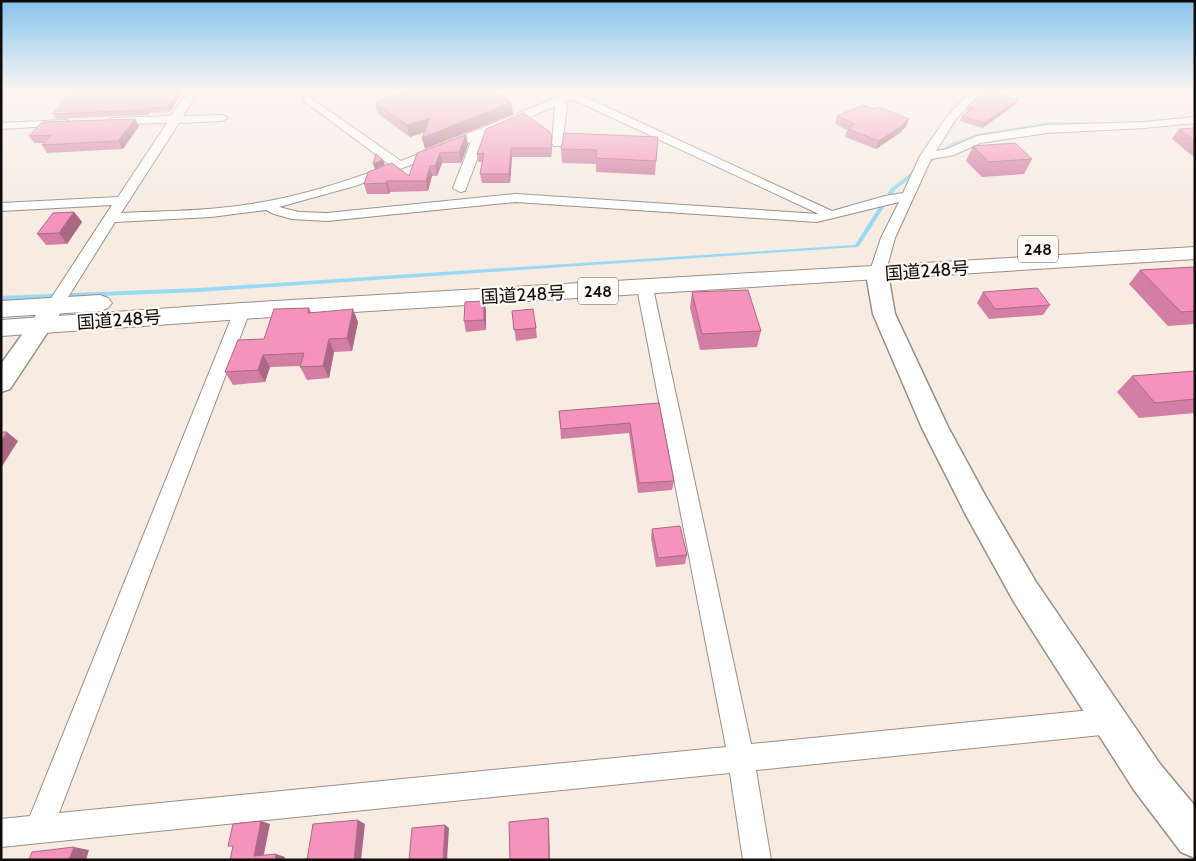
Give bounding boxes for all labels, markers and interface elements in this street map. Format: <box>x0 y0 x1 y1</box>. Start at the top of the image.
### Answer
road number: 248 <box>1018 235 1058 262</box>
street label: 国道248号 <box>884 257 970 285</box>
road number: 248 <box>578 278 618 304</box>
street label: 国道248号 <box>480 282 566 308</box>
street label: 国道248号 <box>76 306 162 334</box>

